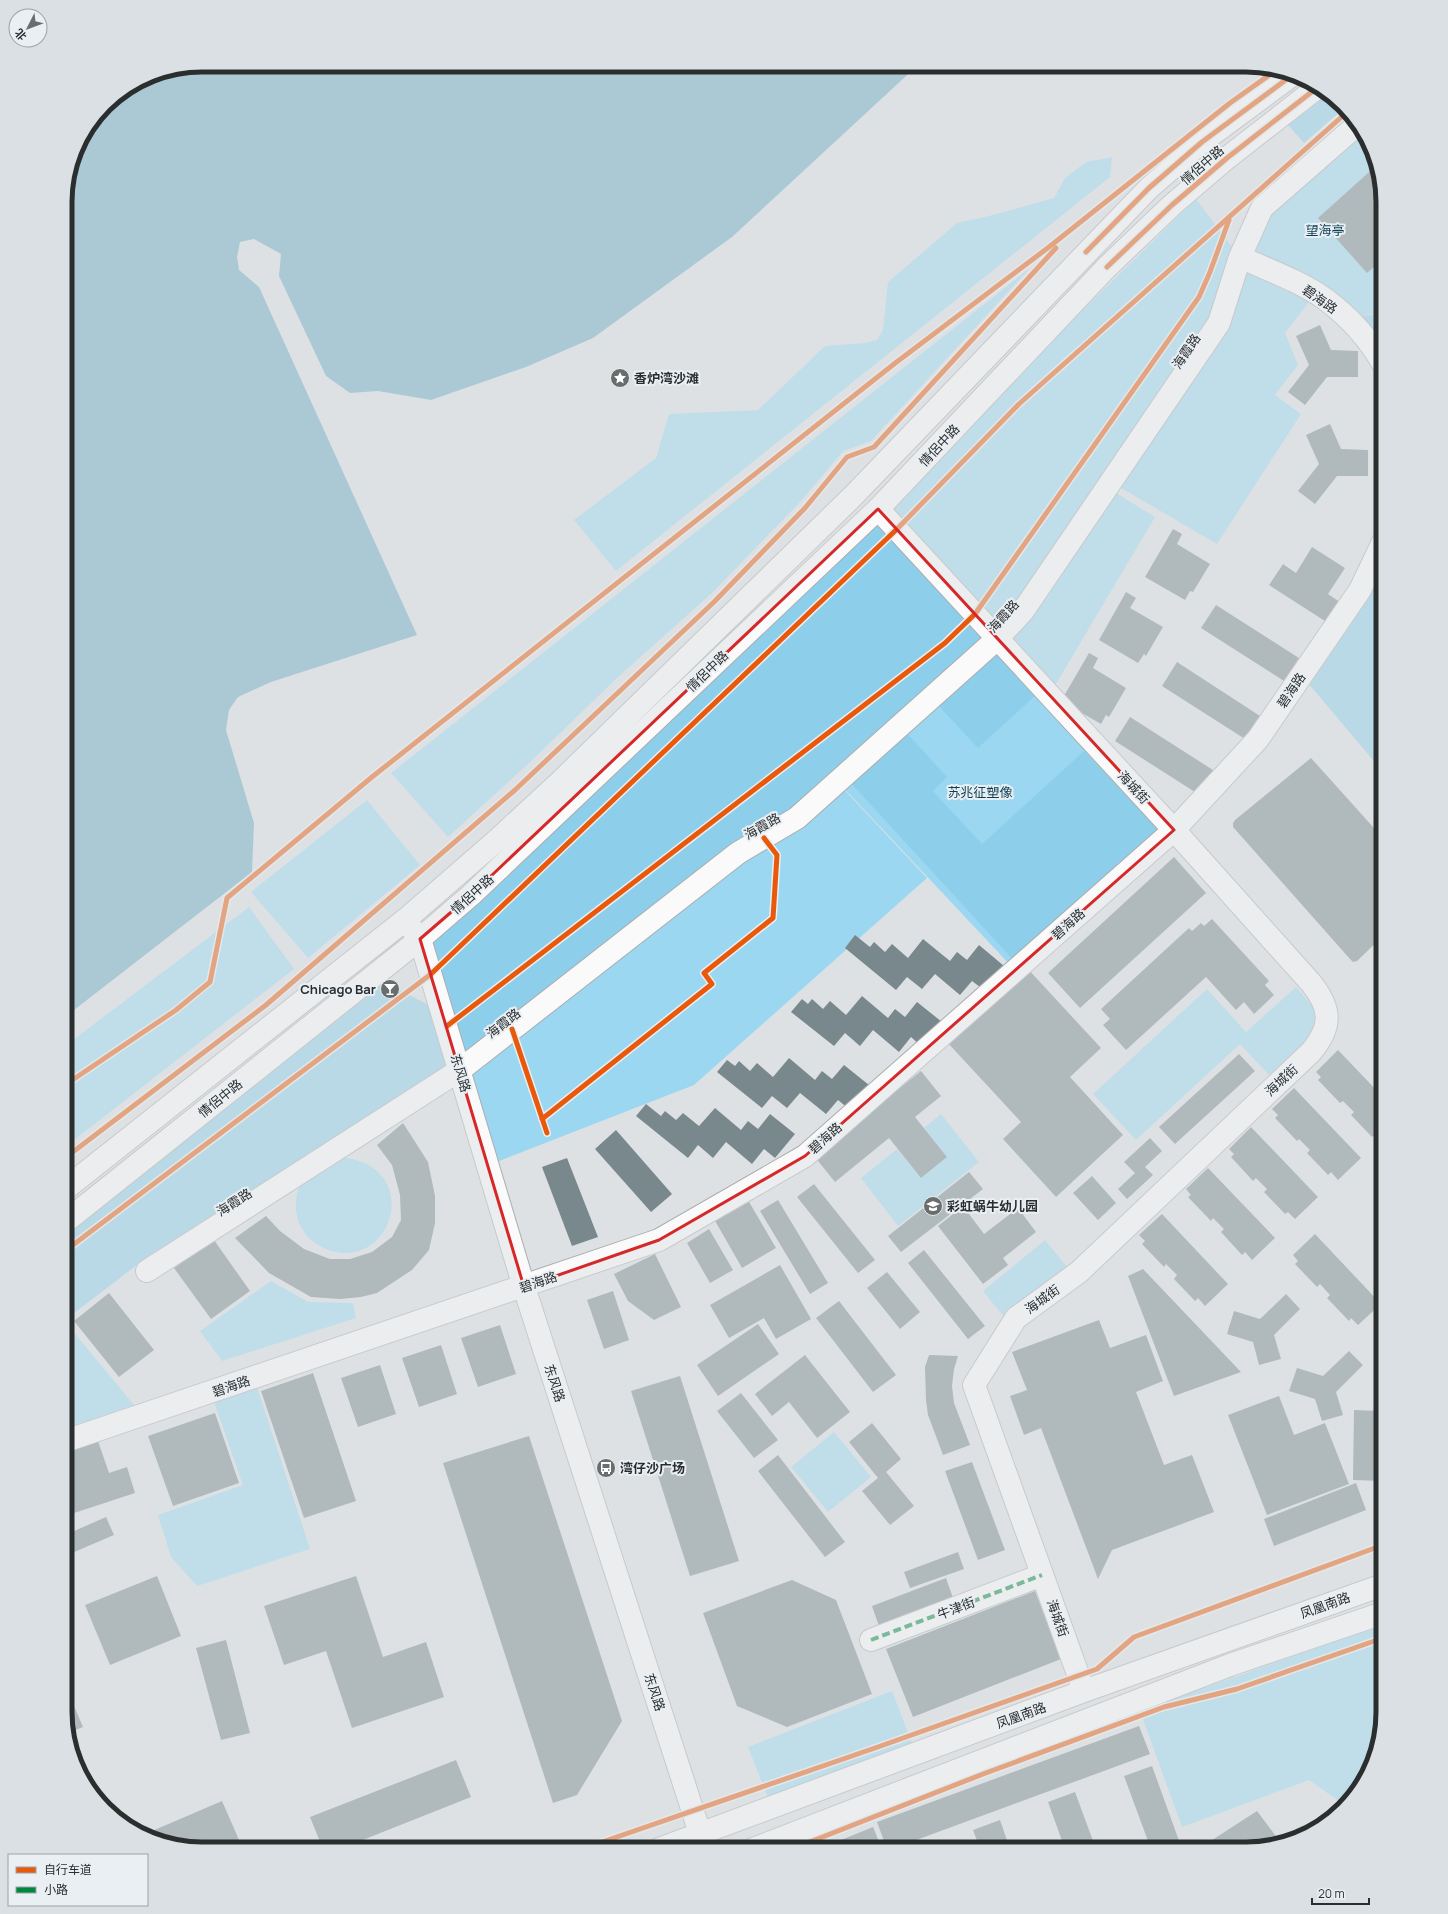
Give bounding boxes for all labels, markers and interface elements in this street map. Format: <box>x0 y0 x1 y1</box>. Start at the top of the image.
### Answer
north arrow <box>8 8 48 48</box>
text: 北 <box>11 26 29 44</box>
street label: 情侶中路 <box>1176 141 1228 189</box>
park label: 望海亭 <box>1305 221 1345 239</box>
street label: 碧海路 <box>1299 280 1341 318</box>
street label: 海霞路 <box>1168 330 1204 372</box>
place icon: 香炉湾沙滩 <box>609 367 631 389</box>
place label: 香炉湾沙滩 <box>634 369 699 387</box>
street label: 情侶中路 <box>915 420 963 470</box>
street label: 海霞路 <box>983 595 1023 637</box>
street label: 情侶中路 <box>682 646 732 696</box>
street label: 碧海路 <box>1273 669 1309 711</box>
street label: 海城街 <box>1114 767 1154 807</box>
park label: 苏兆征塑像 <box>947 783 1013 801</box>
street label: 海霞路 <box>741 808 783 844</box>
street label: 情侶中路 <box>447 870 497 918</box>
street label: 碧海路 <box>1047 904 1089 944</box>
bar icon: Chicago Bar <box>379 978 401 1000</box>
place label: Chicago Bar <box>300 980 376 998</box>
street label: 海霞路 <box>482 1004 524 1042</box>
street label: 东风路 <box>447 1052 475 1094</box>
street label: 海城街 <box>1261 1060 1301 1100</box>
street label: 情侶中路 <box>194 1075 246 1121</box>
street label: 碧海路 <box>804 1118 846 1158</box>
street label: 海霞路 <box>213 1184 255 1220</box>
school or university icon: 彩虹蜗牛幼儿园 <box>922 1195 944 1217</box>
place label: 彩虹蜗牛幼儿园 <box>947 1197 1038 1215</box>
street label: 碧海路 <box>517 1267 559 1297</box>
street label: 海城街 <box>1021 1280 1063 1318</box>
street label: 东风路 <box>540 1362 570 1404</box>
street label: 碧海路 <box>210 1371 252 1401</box>
bus stop icon: 湾仔沙广场 <box>595 1457 617 1479</box>
place label: 湾仔沙广场 <box>620 1459 685 1477</box>
street label: 凤凰南路 <box>1297 1588 1353 1622</box>
street label: 牛津街 <box>935 1593 977 1623</box>
street label: 海城街 <box>1043 1597 1073 1639</box>
street label: 东风路 <box>640 1671 670 1713</box>
street label: 凤凰南路 <box>993 1698 1049 1732</box>
legend <box>8 1854 148 1906</box>
text: 自行车道 <box>44 1861 92 1878</box>
scale bar <box>1312 1880 1369 1906</box>
text: 小路 <box>44 1881 68 1898</box>
text: 20 m <box>1318 1885 1345 1902</box>

